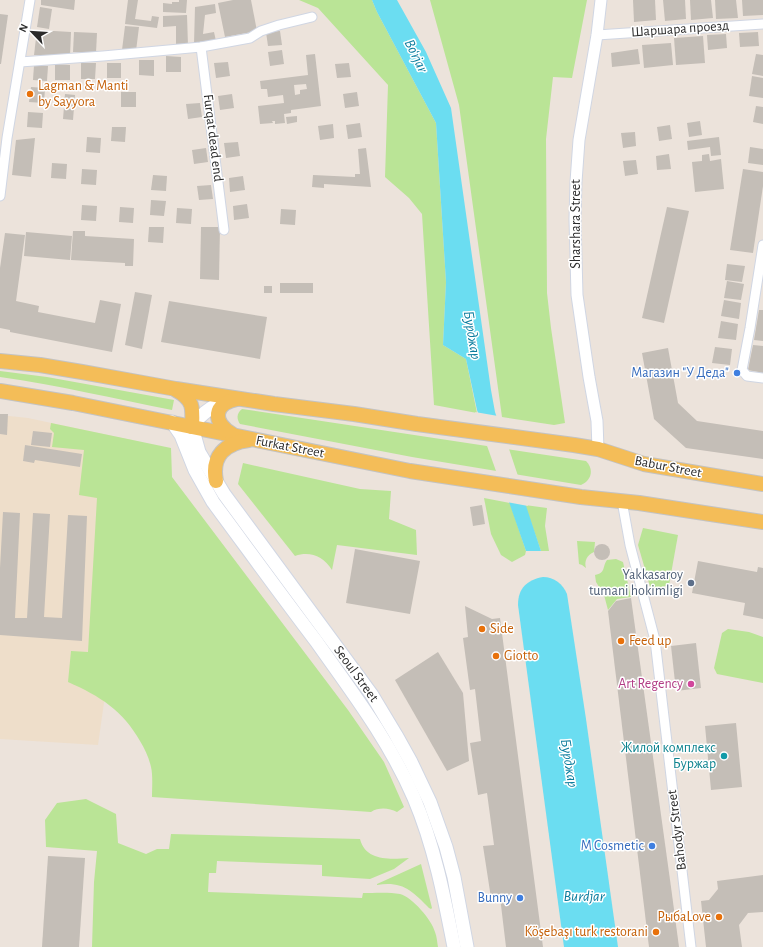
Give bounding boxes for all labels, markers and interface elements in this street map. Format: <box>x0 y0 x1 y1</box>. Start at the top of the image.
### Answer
north arrow <box>12 12 52 52</box>
street label: Шаршара проезд <box>630 19 730 39</box>
text: N <box>17 22 30 34</box>
water label: Bo‘rjar <box>402 37 431 76</box>
place label: Lagman & Manti by Sayyora <box>38 79 129 109</box>
marker: Lagman & Manti by Sayyora <box>25 89 35 99</box>
street label: Furqat dead end <box>201 93 225 183</box>
street label: Sharshara Street <box>569 179 583 269</box>
water label: Бурджар <box>461 310 483 361</box>
place label: Магазин "У Деда" <box>631 366 729 380</box>
marker: Магазин "У Деда" <box>732 368 742 378</box>
street label: Furkat Street <box>255 434 326 461</box>
street label: Babur Street <box>633 454 703 480</box>
place label: Yakkasaroy tumani hokimligi <box>589 568 683 598</box>
marker: Yakkasaroy tumani hokimligi <box>686 578 696 588</box>
place label: Side <box>490 622 514 636</box>
marker: Side <box>477 624 487 634</box>
place label: Feed up <box>629 634 671 648</box>
marker: Feed up <box>616 636 626 646</box>
street label: Seoul Street <box>331 643 381 705</box>
place label: Giotto <box>504 649 538 663</box>
marker: Giotto <box>491 651 501 661</box>
place label: Art Regency <box>618 677 683 691</box>
marker: Art Regency <box>686 679 696 689</box>
water label: Бурджар <box>558 738 580 789</box>
place label: Жилой комплекс Буржар <box>621 741 716 771</box>
marker: Жилой комплекс Буржар <box>719 751 729 761</box>
street label: Bahodyr Street <box>665 788 689 871</box>
place label: M Cosmetic <box>581 839 645 853</box>
marker: M Cosmetic <box>647 841 657 851</box>
water label: Burdjar <box>563 889 606 904</box>
place label: Bunny <box>477 891 512 905</box>
marker: Bunny <box>515 893 525 903</box>
place label: РыбаLove <box>657 910 711 924</box>
marker: РыбаLove <box>714 912 724 922</box>
place label: Köşebaşı turk restorani <box>524 925 648 939</box>
marker: Köşebaşı turk restorani <box>651 927 661 937</box>

